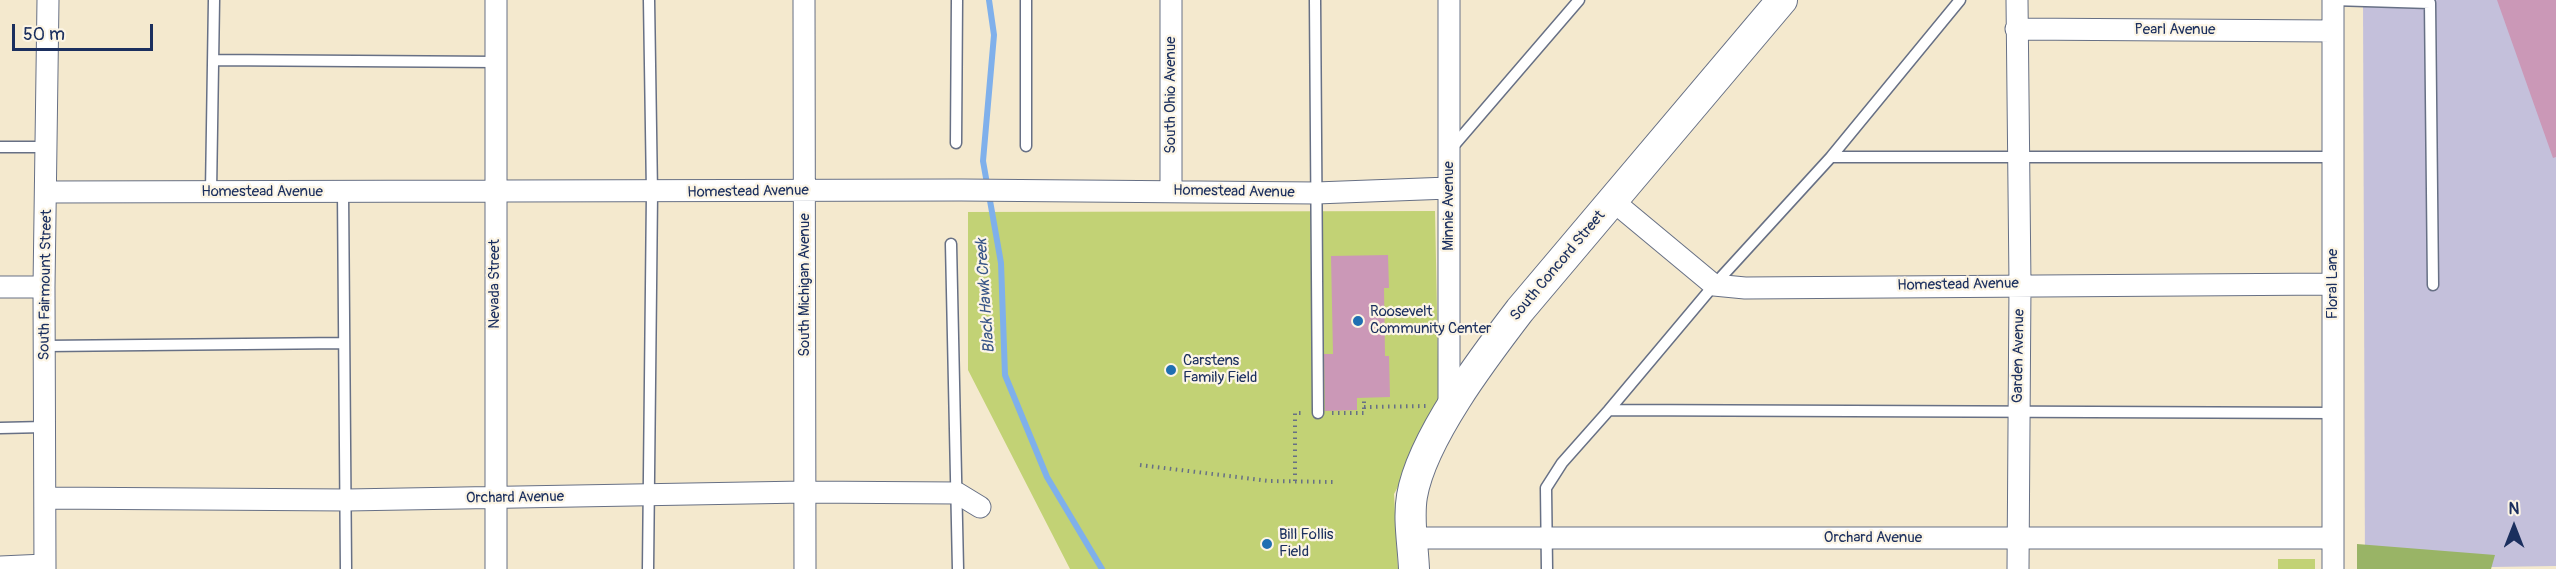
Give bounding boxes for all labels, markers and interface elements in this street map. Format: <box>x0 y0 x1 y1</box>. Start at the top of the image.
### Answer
scale bar <box>15 12 156 50</box>
street label: Pearl Avenue <box>2135 21 2215 39</box>
text: 50 m <box>23 23 65 46</box>
street label: South Ohio Avenue <box>1162 36 1180 154</box>
street label: Minnie Avenue <box>1440 161 1458 251</box>
street label: Homestead Avenue <box>687 182 809 202</box>
street label: Homestead Avenue <box>1173 182 1295 202</box>
street label: Homestead Avenue <box>201 183 323 201</box>
street label: South Concord Street <box>1507 207 1609 325</box>
street label: South Fairmount Street <box>36 209 56 361</box>
street label: South Michigan Avenue <box>796 213 814 357</box>
water label: Black Hawk Creek <box>972 238 1000 354</box>
street label: Nevada Street <box>486 239 504 329</box>
street label: Floral Lane <box>2324 249 2342 319</box>
street label: Homestead Avenue <box>1897 275 2019 295</box>
place label: Roosevelt Community Center <box>1370 303 1491 338</box>
street label: Garden Avenue <box>2009 309 2029 403</box>
marker: Roosevelt Community Center <box>1351 314 1365 328</box>
place label: Carstens Family Field <box>1183 352 1257 387</box>
marker: Carstens Family Field <box>1164 363 1178 377</box>
street label: Orchard Avenue <box>466 488 564 508</box>
north arrow <box>2484 497 2544 557</box>
text: N <box>2509 499 2519 519</box>
place label: Bill Follis Field <box>1279 526 1333 561</box>
street label: Orchard Avenue <box>1824 529 1922 547</box>
marker: Bill Follis Field <box>1260 537 1274 551</box>

